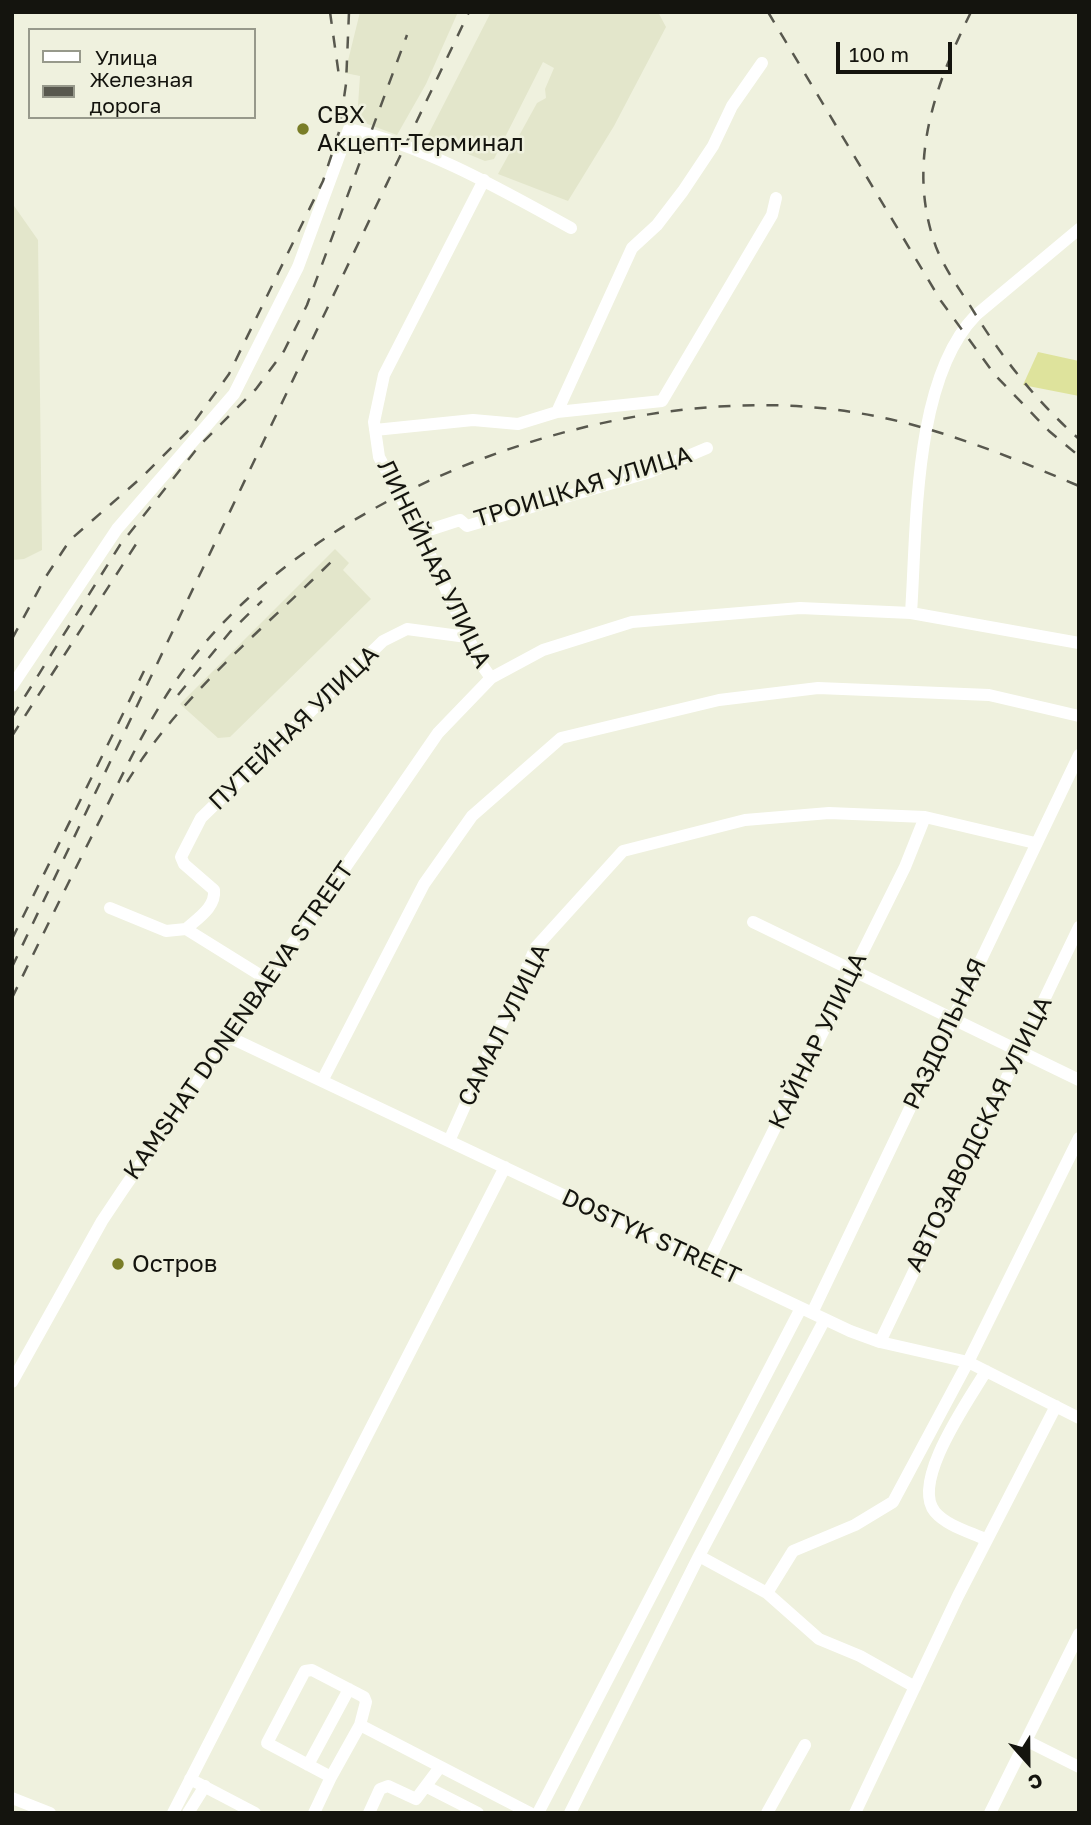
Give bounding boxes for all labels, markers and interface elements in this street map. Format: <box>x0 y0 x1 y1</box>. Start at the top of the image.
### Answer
legend <box>28 28 256 119</box>
scale bar <box>839 28 954 72</box>
text: 100 m <box>849 41 909 67</box>
text: Улица <box>95 44 158 70</box>
text: Железная дорога <box>89 66 193 118</box>
place label: СВХ Акцепт-Терминал <box>317 101 524 157</box>
marker: СВХ Акцепт-Терминал <box>295 121 311 137</box>
street label: ТРОИЦКАЯ УЛИЦА <box>471 440 695 534</box>
street label: ЛИНЕЙНАЯ УЛИЦА <box>371 455 497 673</box>
street label: ПУТЕЙНАЯ УЛИЦА <box>203 640 385 816</box>
street label: KAMSHAT DONENBAEVA STREET <box>118 857 360 1185</box>
street label: САМАЛ УЛИЦА <box>452 939 556 1111</box>
street label: КАЙНАР УЛИЦА <box>763 948 873 1134</box>
street label: РАЗДОЛЬНАЯ <box>897 954 993 1114</box>
street label: АВТОЗАВОДСКАЯ УЛИЦА <box>900 992 1058 1276</box>
street label: DOSTYK STREET <box>557 1183 745 1291</box>
place label: Остров <box>132 1250 217 1278</box>
marker: Остров <box>110 1256 126 1272</box>
north arrow <box>993 1727 1063 1797</box>
text: С <box>1025 1769 1046 1795</box>

